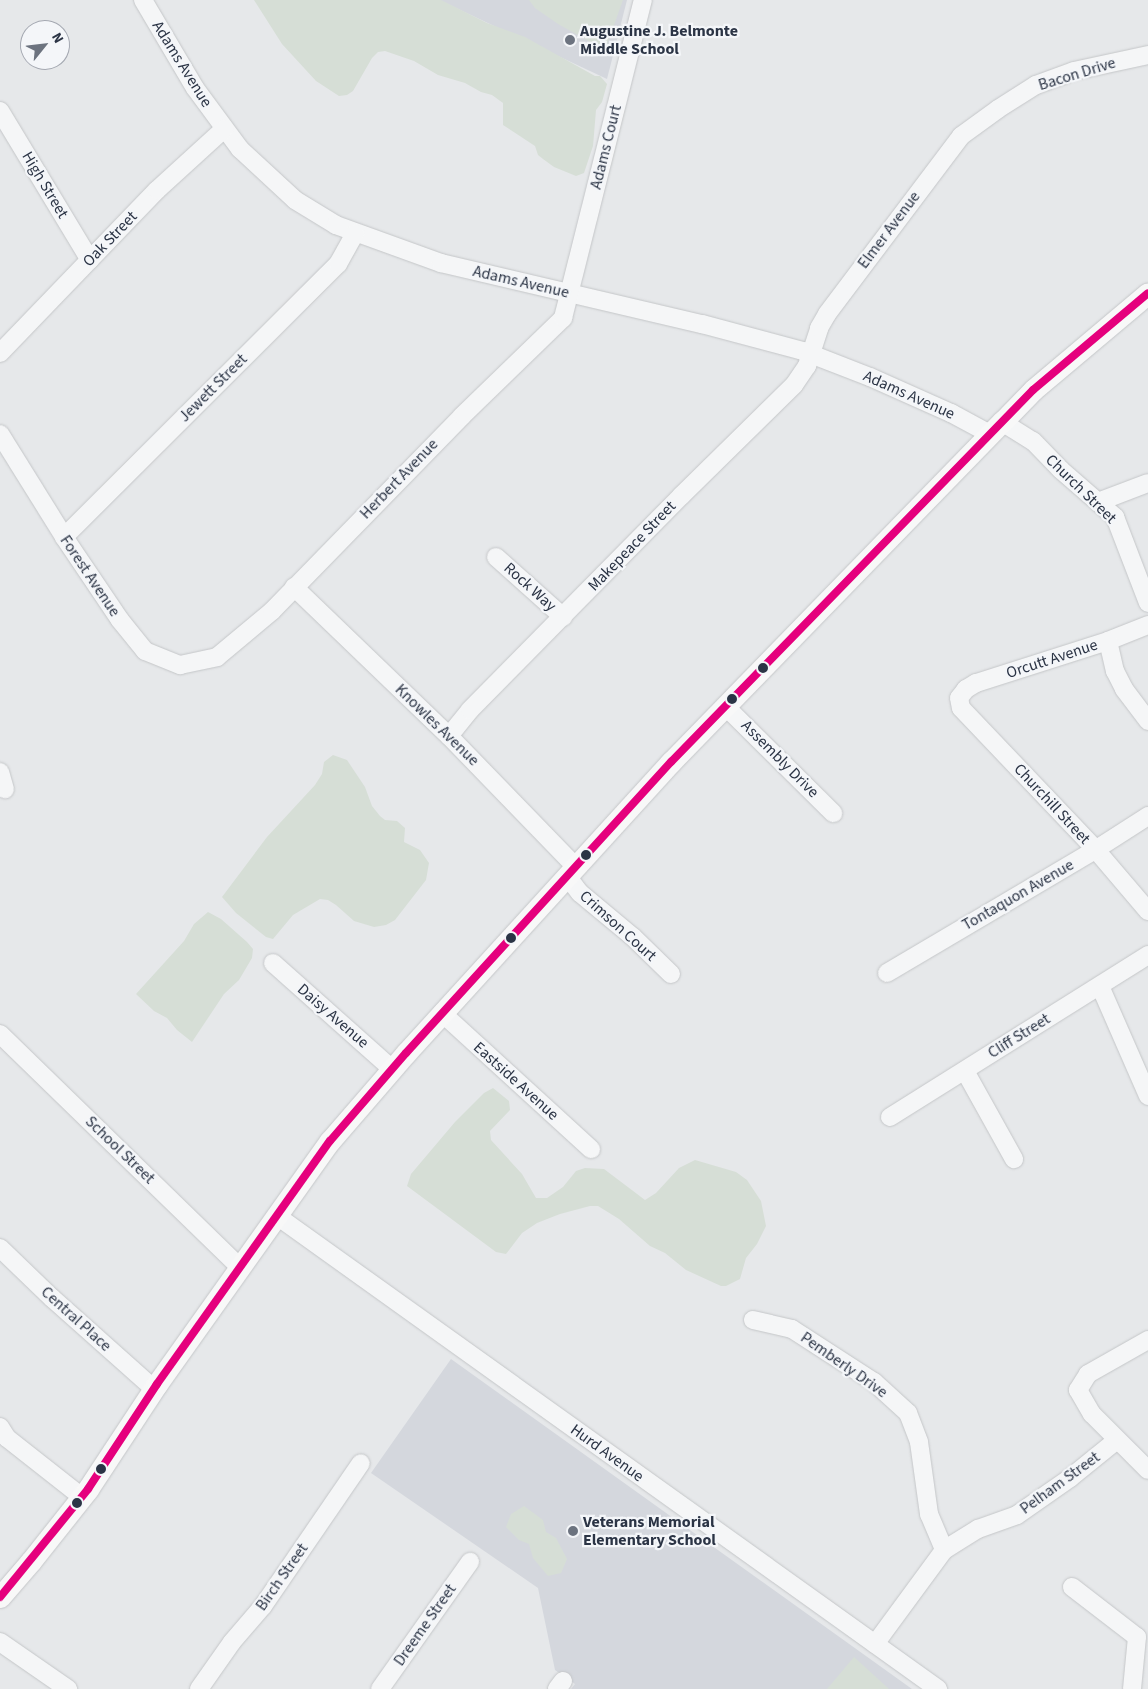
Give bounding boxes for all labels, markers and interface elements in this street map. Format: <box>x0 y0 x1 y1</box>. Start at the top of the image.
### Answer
street label: Adams Avenue <box>148 17 216 111</box>
north arrow <box>20 20 70 70</box>
place label: Augustine J. Belmonte Middle School <box>580 21 738 59</box>
text: N <box>46 29 68 47</box>
marker: Augustine J. Belmonte Middle School <box>564 34 576 46</box>
street label: Bacon Drive <box>1036 53 1118 95</box>
street label: Adams Court <box>586 103 626 191</box>
street label: High Street <box>18 148 72 222</box>
street label: Elmer Avenue <box>854 188 924 272</box>
street label: Oak Street <box>79 207 141 271</box>
street label: Adams Avenue <box>471 262 571 302</box>
street label: Jewett Street <box>175 350 251 426</box>
street label: Adams Avenue <box>860 366 958 424</box>
street label: Herbert Avenue <box>356 435 442 523</box>
street label: Church Street <box>1042 450 1120 528</box>
street label: Makepeace Street <box>584 497 680 595</box>
street label: Forest Avenue <box>56 532 124 620</box>
street label: Rock Way <box>500 558 560 616</box>
street label: Orcutt Avenue <box>1004 635 1100 683</box>
unlabelled marker <box>758 663 768 673</box>
street label: Knowles Avenue <box>391 680 483 770</box>
unlabelled marker <box>727 694 737 704</box>
street label: Assembly Drive <box>737 716 823 802</box>
street label: Churchill Street <box>1010 760 1094 848</box>
unlabelled marker <box>581 850 591 860</box>
street label: Tontaquon Avenue <box>959 855 1077 935</box>
street label: Crimson Court <box>576 887 660 965</box>
unlabelled marker <box>506 933 516 943</box>
street label: Daisy Avenue <box>293 980 373 1052</box>
street label: Cliff Street <box>984 1009 1054 1063</box>
street label: Eastside Avenue <box>469 1038 563 1124</box>
street label: School Street <box>81 1112 159 1188</box>
street label: Central Place <box>37 1282 115 1356</box>
street label: Pemberly Drive <box>797 1328 891 1402</box>
street label: Hurd Avenue <box>567 1420 647 1486</box>
street label: Pelham Street <box>1016 1448 1104 1518</box>
unlabelled marker <box>96 1464 106 1474</box>
unlabelled marker <box>72 1498 82 1508</box>
place label: Veterans Memorial Elementary School <box>583 1512 716 1550</box>
marker: Veterans Memorial Elementary School <box>567 1525 579 1537</box>
street label: Birch Street <box>252 1540 312 1614</box>
street label: Dreeme Street <box>390 1580 460 1670</box>

